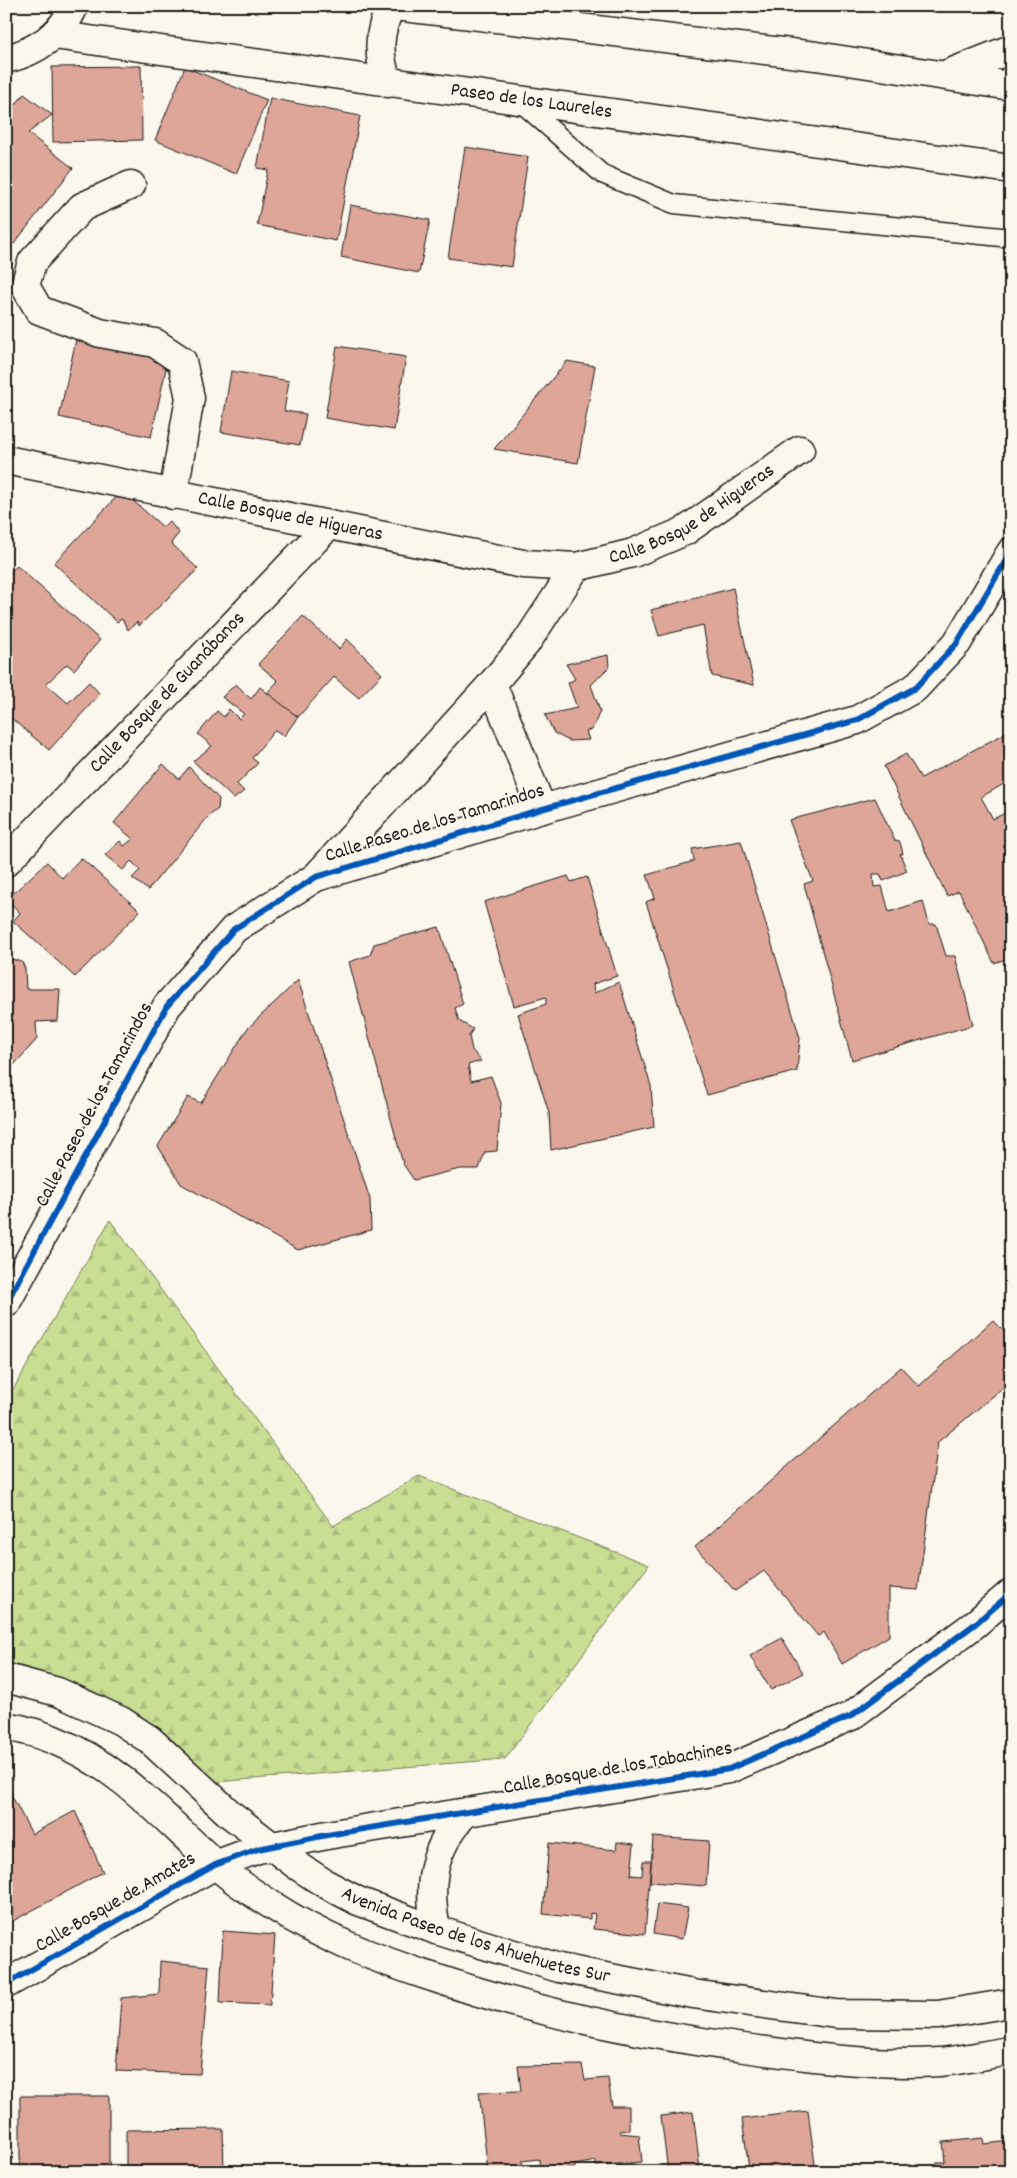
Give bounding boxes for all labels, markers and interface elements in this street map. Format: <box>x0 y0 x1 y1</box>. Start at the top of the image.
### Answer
street label: Paseo de los Laureles <box>449 77 614 127</box>
street label: Calle Bosque de Higueras <box>606 458 781 572</box>
street label: Calle Bosque de Higueras <box>195 485 385 549</box>
street label: Calle Bosque de Guanábanos <box>84 606 252 780</box>
street label: Calle Paseo de los Tamarindos <box>322 777 548 871</box>
street label: Calle Paseo de los Tamarindos <box>29 998 161 1212</box>
street label: Calle Bosque de los Tabachines <box>501 1735 735 1803</box>
street label: Calle Bosque de Amates <box>31 1846 201 1960</box>
street label: Avenida Paseo de los Ahuehuetes Sur <box>336 1880 613 1992</box>

